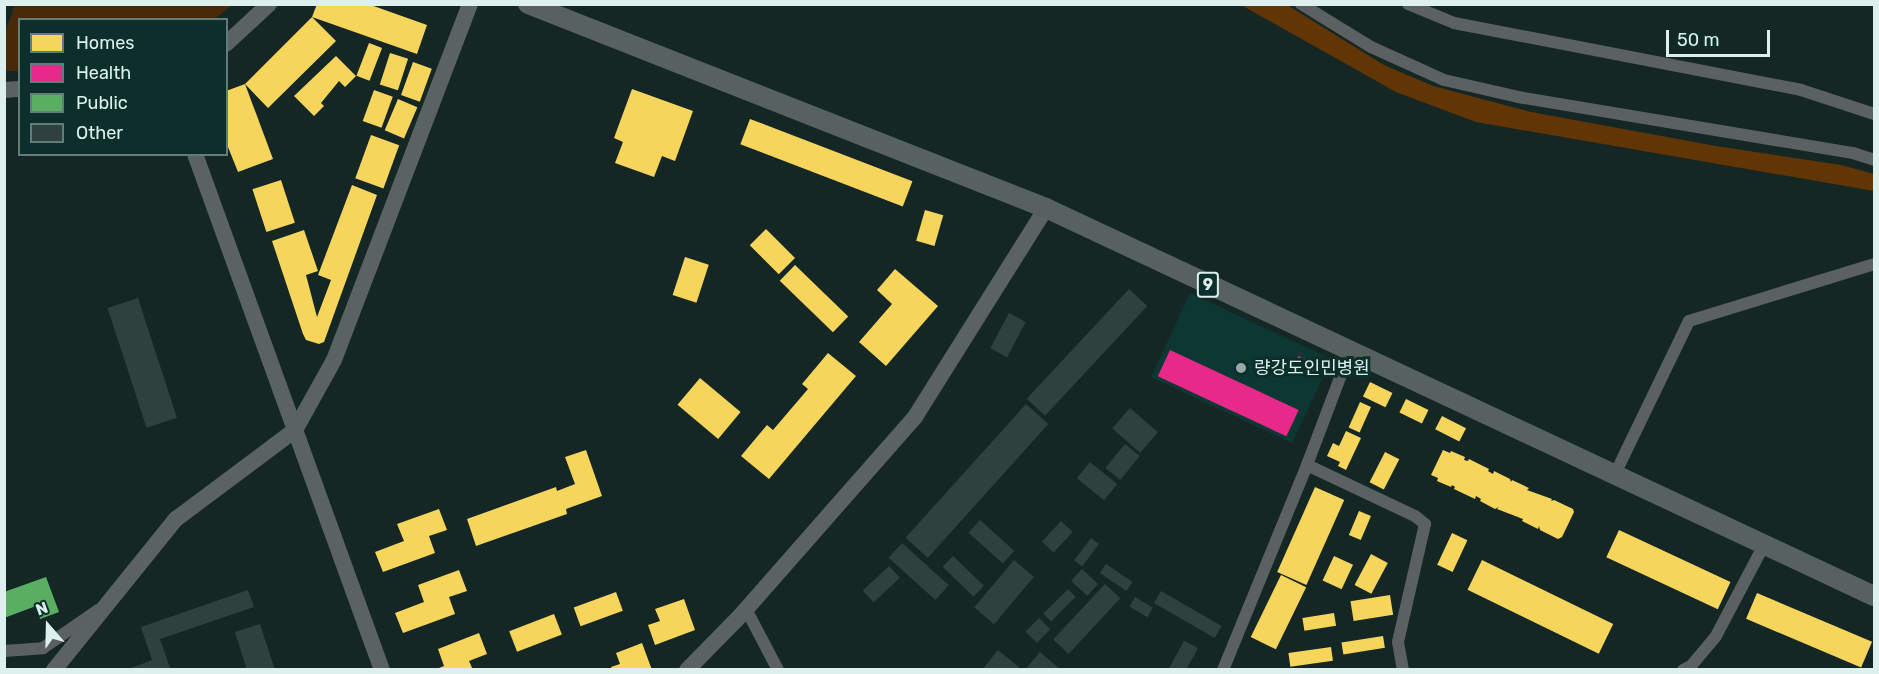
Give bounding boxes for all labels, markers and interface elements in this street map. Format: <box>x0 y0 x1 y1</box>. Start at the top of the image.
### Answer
legend <box>18 18 228 156</box>
scale bar <box>1669 18 1772 56</box>
text: 50 m <box>1677 29 1720 51</box>
text: Homes <box>76 32 134 54</box>
text: Health <box>76 62 131 84</box>
text: Public <box>76 92 128 114</box>
text: Other <box>76 122 123 144</box>
road number: 9 <box>1196 272 1220 298</box>
place label: 량강도인민병원 <box>1254 357 1370 379</box>
marker: 량강도인민병원 <box>1232 359 1250 377</box>
north arrow <box>18 596 78 656</box>
text: N <box>33 598 50 620</box>

